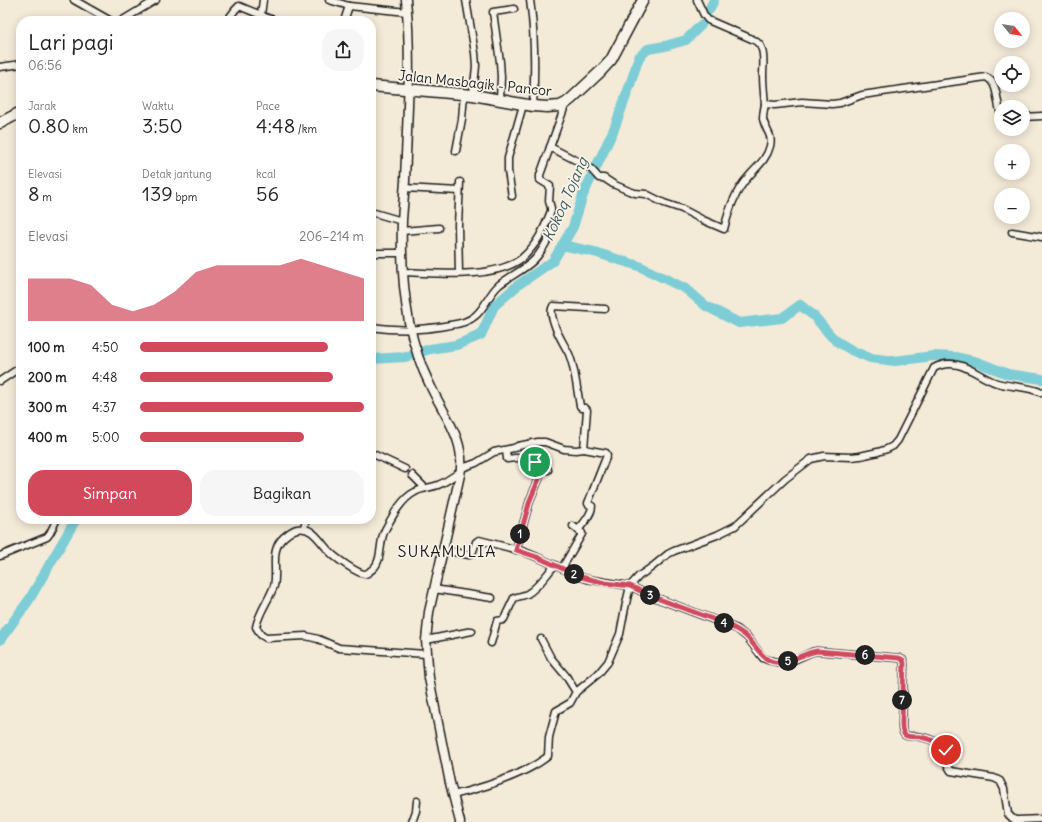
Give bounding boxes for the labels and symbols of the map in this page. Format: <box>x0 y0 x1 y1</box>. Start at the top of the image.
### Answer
north arrow <box>994 12 1030 48</box>
street label: Jalan Masbagik - Pancor <box>397 66 553 100</box>
water label: Kokoq Tojang <box>538 153 593 244</box>
pin <box>518 445 552 479</box>
pin: 1 <box>510 524 530 544</box>
district label: SUKAMULIA <box>398 541 496 561</box>
pin: 2 <box>564 564 584 584</box>
pin: 3 <box>640 585 660 605</box>
pin: 4 <box>714 613 734 633</box>
pin: 6 <box>855 645 875 665</box>
pin: 5 <box>778 651 798 671</box>
pin: 7 <box>892 690 912 710</box>
pin <box>929 733 963 767</box>

